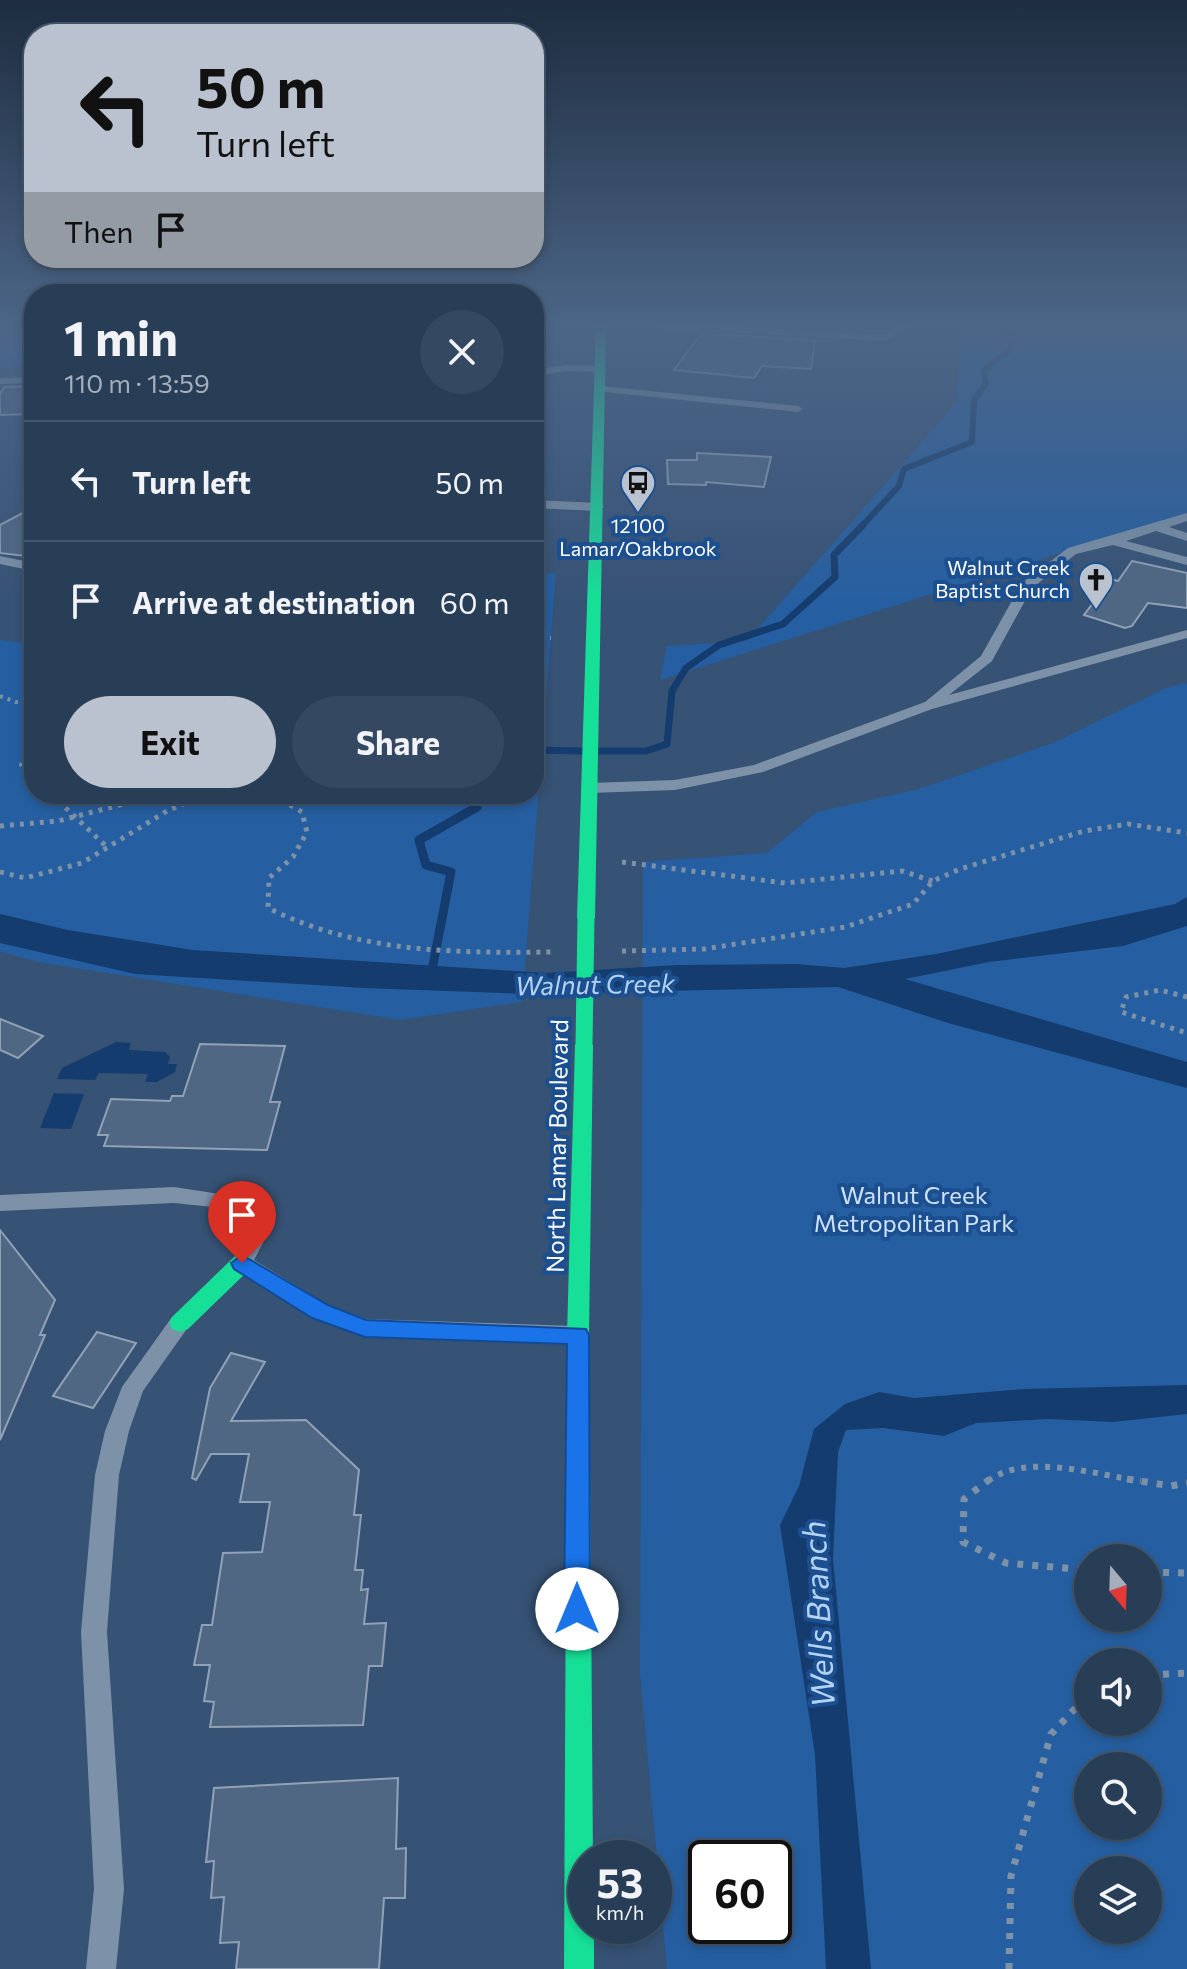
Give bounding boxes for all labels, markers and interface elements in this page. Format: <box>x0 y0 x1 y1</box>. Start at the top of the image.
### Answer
text: 50 m <box>196 51 325 120</box>
icon: left <box>64 56 168 160</box>
text: Turn left <box>196 120 335 164</box>
icon: arrive <box>149 208 193 252</box>
text: Then <box>64 212 133 249</box>
text: 1 min <box>64 307 178 366</box>
button: close <box>420 310 504 394</box>
text: 110 m · 13:59 <box>64 367 210 398</box>
icon: left <box>64 459 108 503</box>
text: Turn left <box>132 463 251 500</box>
text: 50 m <box>435 463 504 500</box>
bus stop icon: 12100 Lamar/Oakbrook <box>619 464 657 514</box>
place label: 12100 Lamar/Oakbrook <box>559 513 717 560</box>
place label: Walnut Creek Baptist Church <box>935 555 1070 602</box>
church icon: Walnut Creek Baptist Church <box>1077 561 1115 611</box>
icon: arrive <box>64 579 108 623</box>
text: Arrive at destination <box>132 583 416 620</box>
text: 60 m <box>440 583 509 620</box>
button: Exit <box>64 696 276 788</box>
button: Share <box>292 696 504 788</box>
water label: Walnut Creek <box>515 967 676 1000</box>
street label: North Lamar Boulevard <box>540 1019 573 1273</box>
park label: Walnut Creek Metropolitan Park <box>814 1180 1014 1237</box>
pin <box>208 1181 276 1263</box>
icon: arrive <box>220 1193 264 1237</box>
water label: Wells Branch <box>792 1520 842 1708</box>
north arrow <box>1074 1544 1162 1632</box>
map controls <box>1074 1544 1162 1944</box>
position arrow <box>535 1567 619 1651</box>
button: sound <box>1074 1648 1162 1736</box>
button: search <box>1074 1752 1162 1840</box>
speed limit sign: 60 <box>688 1840 792 1944</box>
button: layers <box>1074 1856 1162 1944</box>
text: 53 <box>597 1857 643 1906</box>
text: km/h <box>596 1900 644 1924</box>

